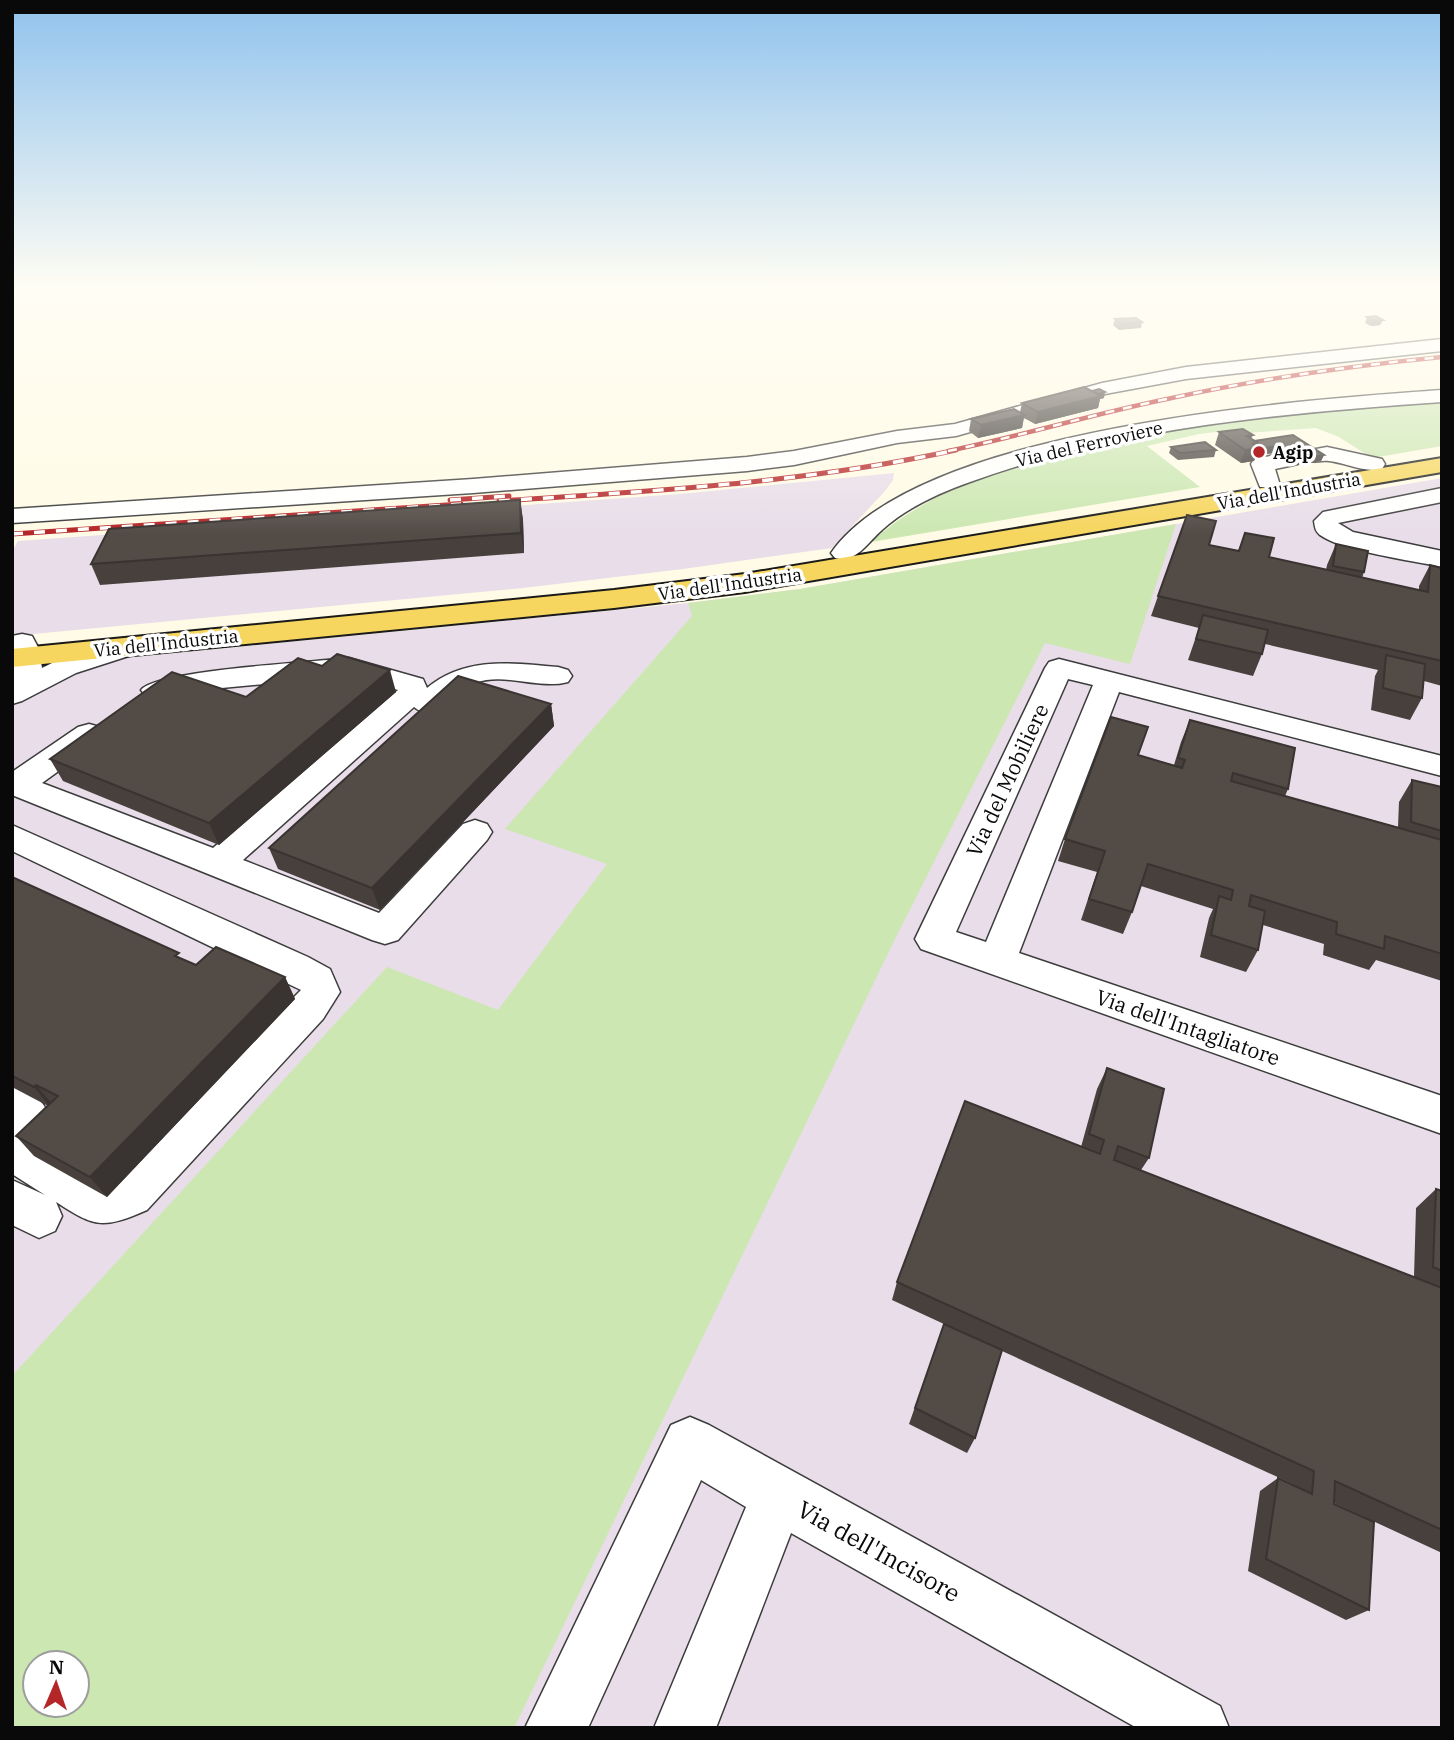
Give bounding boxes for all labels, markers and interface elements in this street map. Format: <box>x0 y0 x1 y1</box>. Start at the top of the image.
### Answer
street label: Via del Ferroviere <box>1013 416 1165 472</box>
place label: Agip <box>1273 441 1313 464</box>
marker: Agip <box>1251 444 1267 460</box>
street label: Via dell'Industria <box>1215 467 1363 515</box>
street label: Via dell'Industria <box>656 562 804 605</box>
street label: Via dell'Industria <box>93 624 240 662</box>
street label: Via del Mobiliere <box>959 699 1055 861</box>
street label: Via dell'Intagliatore <box>1092 982 1284 1072</box>
street label: Via dell'Incisore <box>792 1493 966 1609</box>
north arrow <box>21 1649 91 1719</box>
text: N <box>49 1655 65 1679</box>

